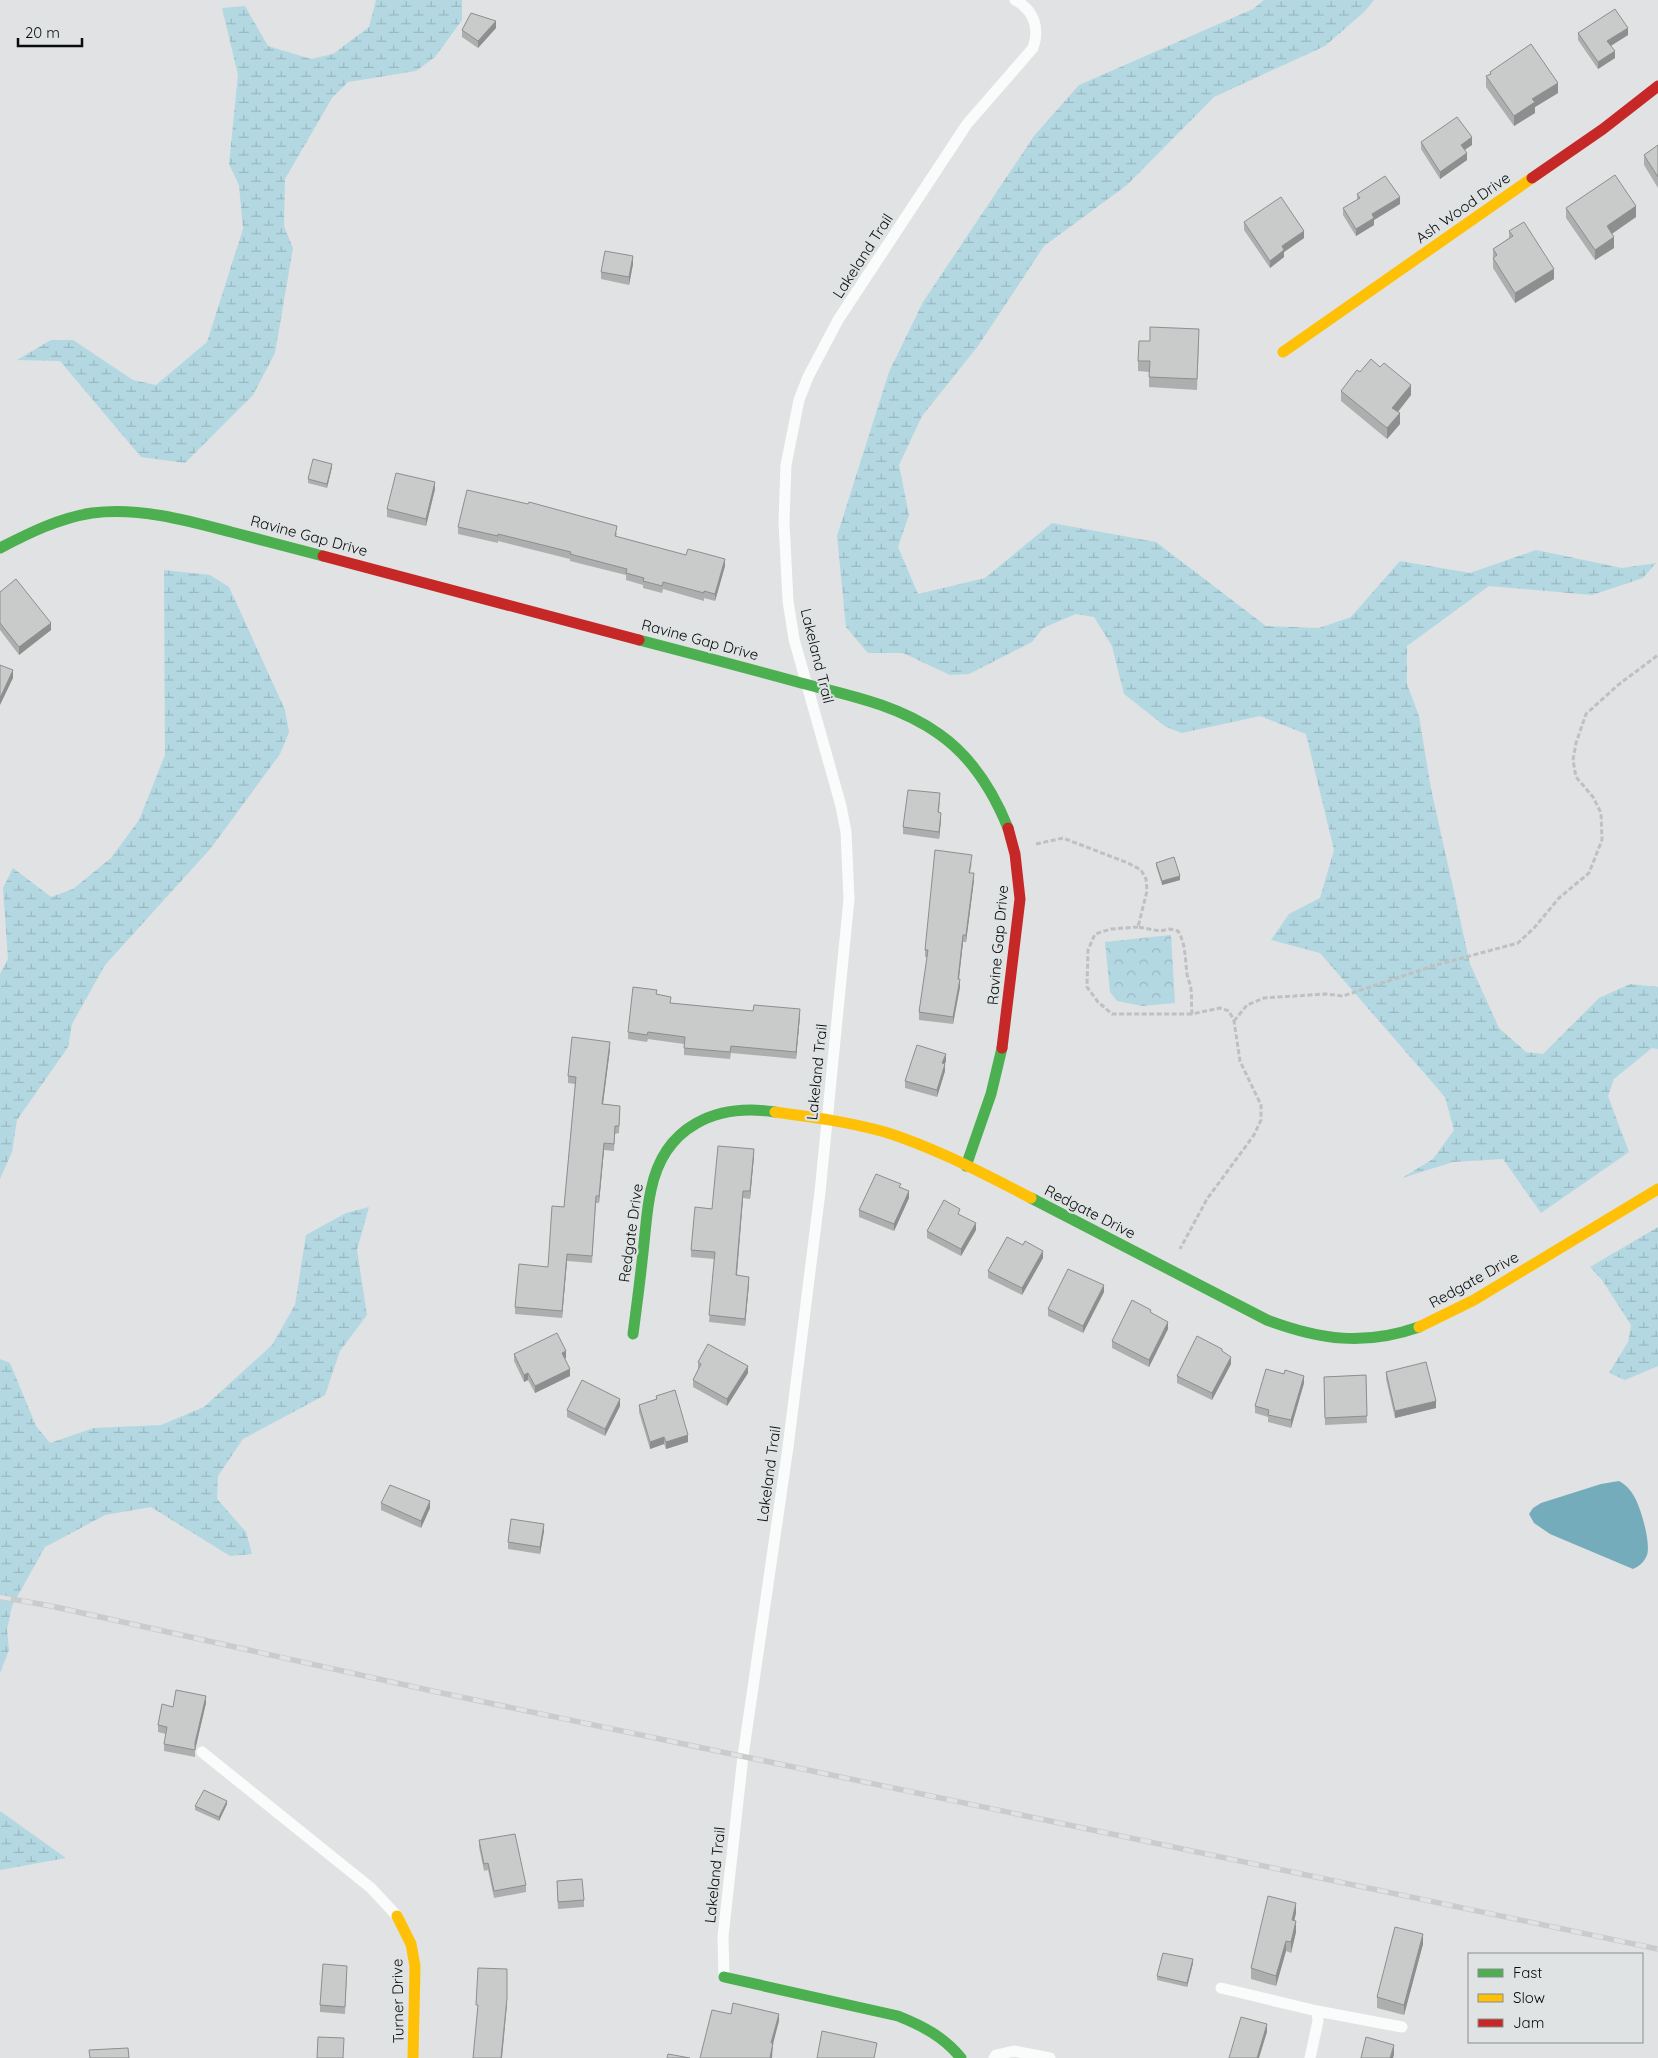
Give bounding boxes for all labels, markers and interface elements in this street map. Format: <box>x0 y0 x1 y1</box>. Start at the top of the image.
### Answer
scale bar <box>18 15 81 47</box>
text: 20 m <box>25 23 60 42</box>
street label: Ash Wood Drive <box>1412 168 1514 247</box>
street label: Lakeland Trail <box>828 210 897 302</box>
street label: Ravine Gap Drive <box>249 511 370 560</box>
street label: Lakeland Trail <box>797 606 838 705</box>
street label: Ravine Gap Drive <box>640 615 761 664</box>
street label: Ravine Gap Drive <box>983 884 1012 1006</box>
street label: Lakeland Trail <box>802 1023 831 1121</box>
street label: Redgate Drive <box>1042 1180 1139 1243</box>
street label: Redgate Drive <box>614 1182 647 1284</box>
street label: Redgate Drive <box>1426 1247 1522 1312</box>
street label: Lakeland Trail <box>752 1425 785 1523</box>
street label: Lakeland Trail <box>700 1826 729 1924</box>
legend <box>1468 1953 1643 2043</box>
street label: Turner Drive <box>387 1958 408 2044</box>
text: Fast <box>1513 1963 1542 1982</box>
text: Slow <box>1513 1988 1545 2007</box>
text: Jam <box>1513 2013 1544 2032</box>

